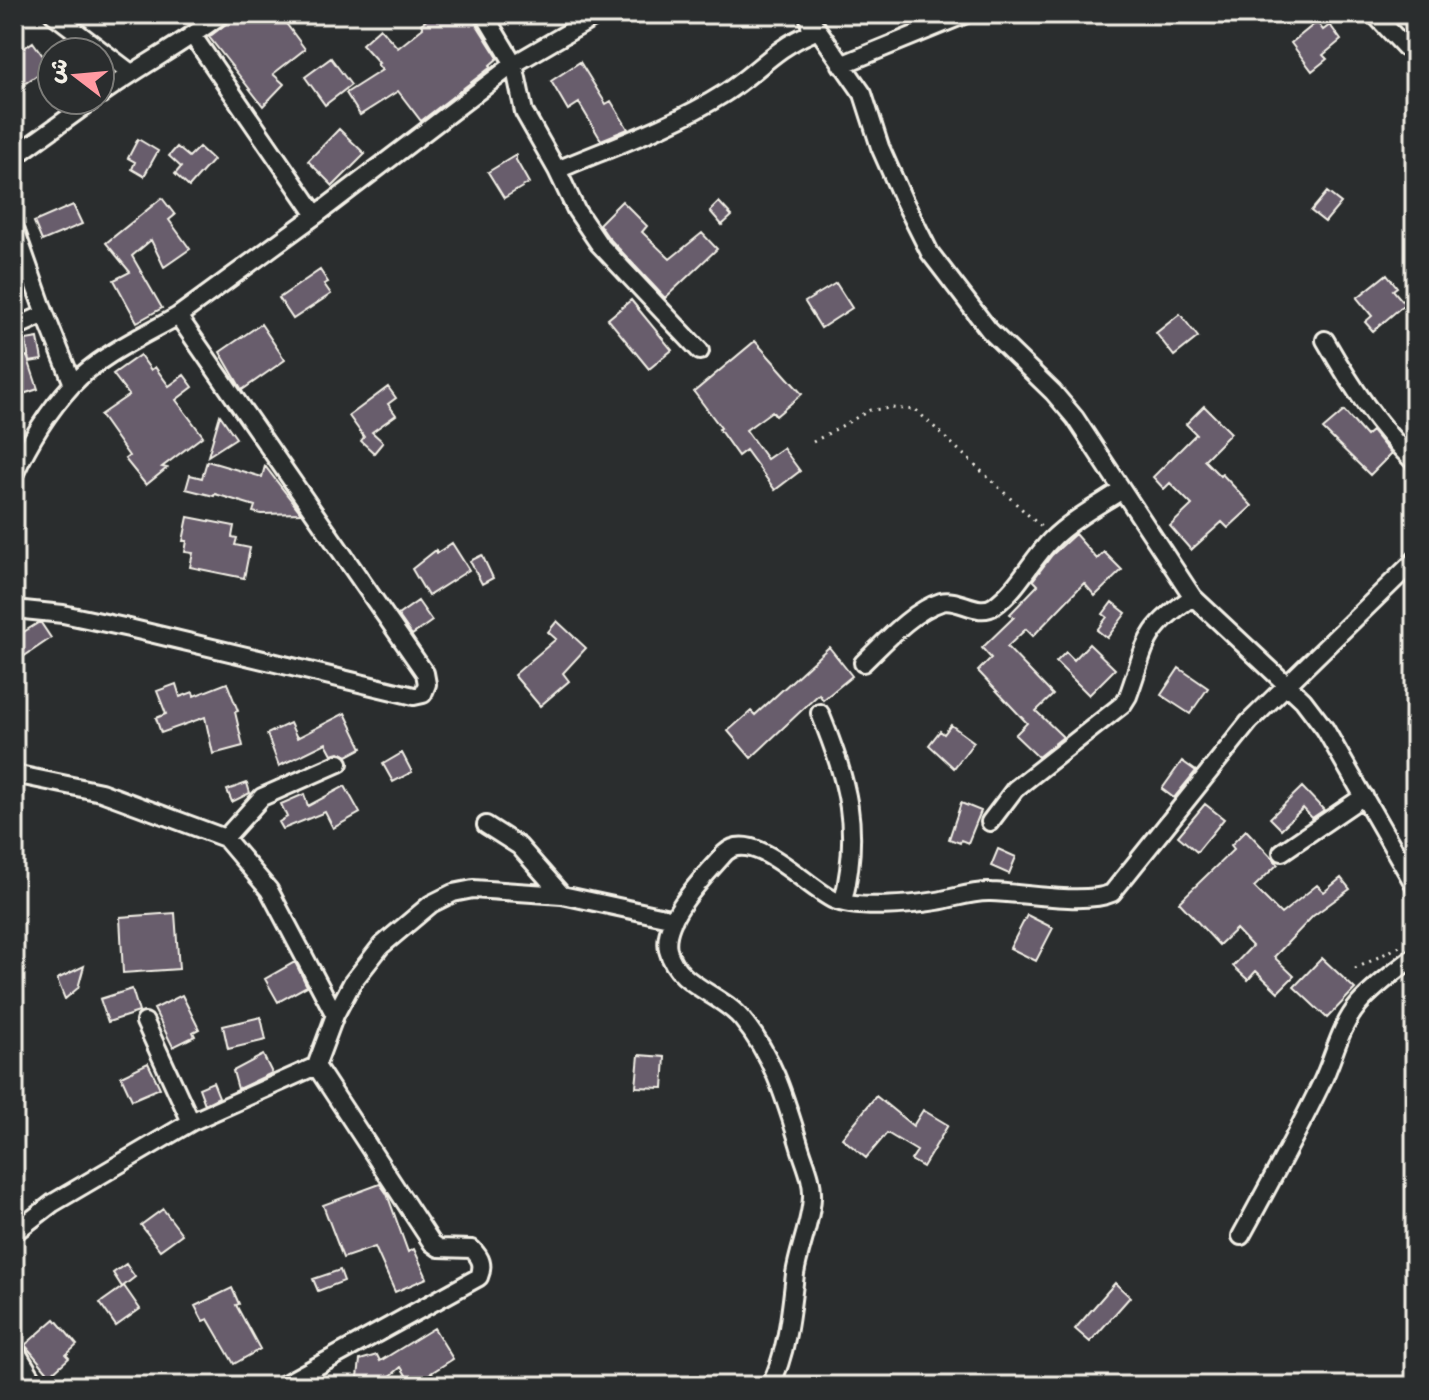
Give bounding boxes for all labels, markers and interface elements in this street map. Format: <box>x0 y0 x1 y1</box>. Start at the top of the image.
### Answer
north arrow <box>36 36 116 116</box>
text: ش <box>35 54 79 88</box>

